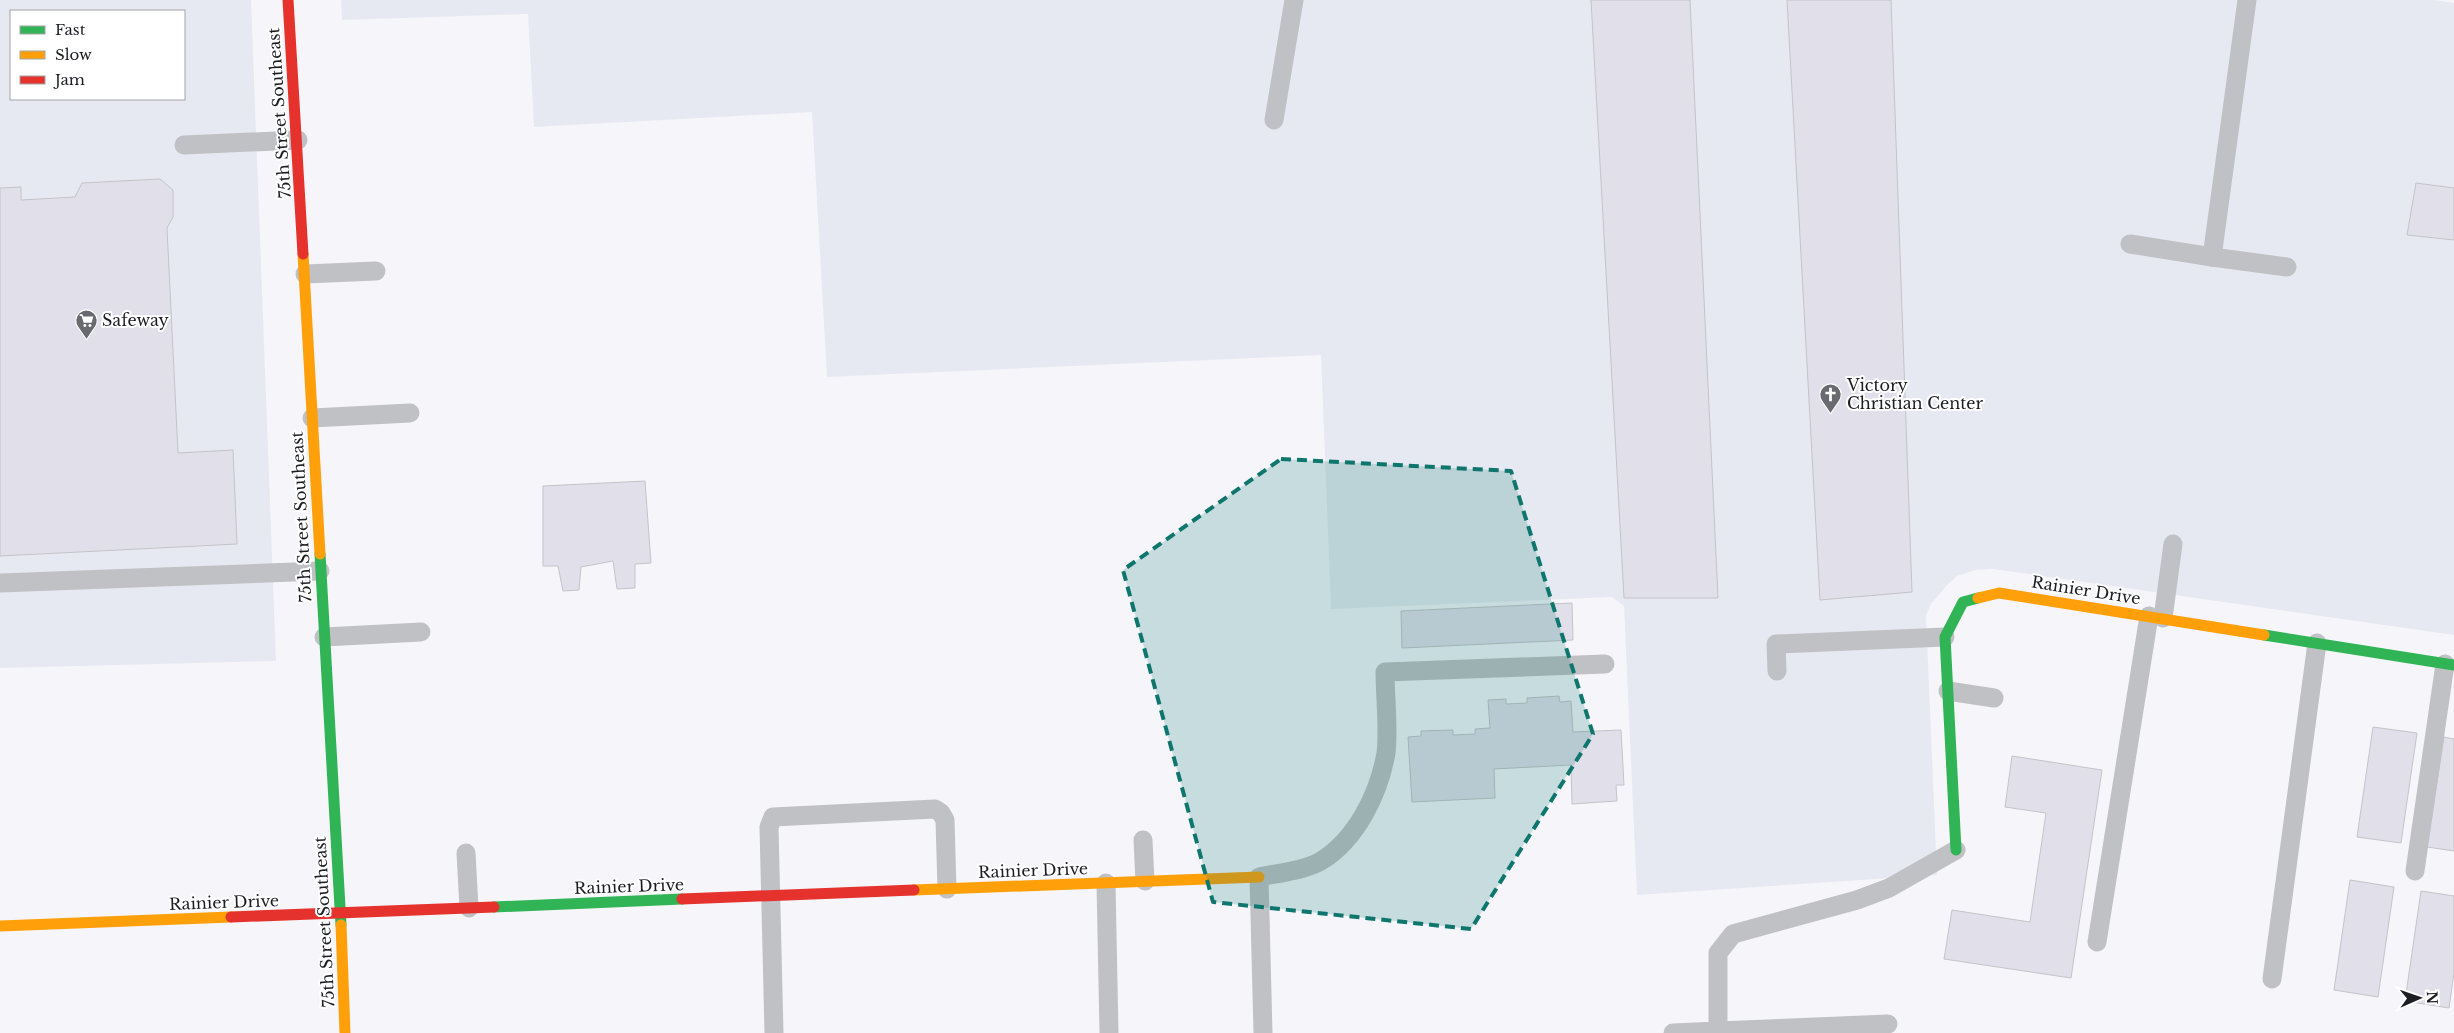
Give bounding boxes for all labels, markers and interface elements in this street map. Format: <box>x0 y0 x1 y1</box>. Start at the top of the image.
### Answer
legend <box>10 10 185 100</box>
text: Fast <box>55 20 86 39</box>
street label: 75th Street Southeast <box>263 27 295 199</box>
text: Slow <box>55 45 92 64</box>
text: Jam <box>53 70 85 89</box>
supermarket icon: Safeway <box>74 308 98 339</box>
place label: Safeway <box>102 310 170 330</box>
place label: Victory Christian Center <box>1846 375 1983 413</box>
church icon: Victory Christian Center <box>1819 382 1843 413</box>
street label: 75th Street Southeast <box>287 431 315 603</box>
street label: Rainier Drive <box>2030 572 2142 608</box>
street label: 75th Street Southeast <box>310 836 338 1008</box>
street label: Rainier Drive <box>978 858 1088 882</box>
street label: Rainier Drive <box>574 874 684 898</box>
street label: Rainier Drive <box>169 890 279 914</box>
north arrow <box>2394 973 2444 1023</box>
text: N <box>2423 991 2441 1004</box>

